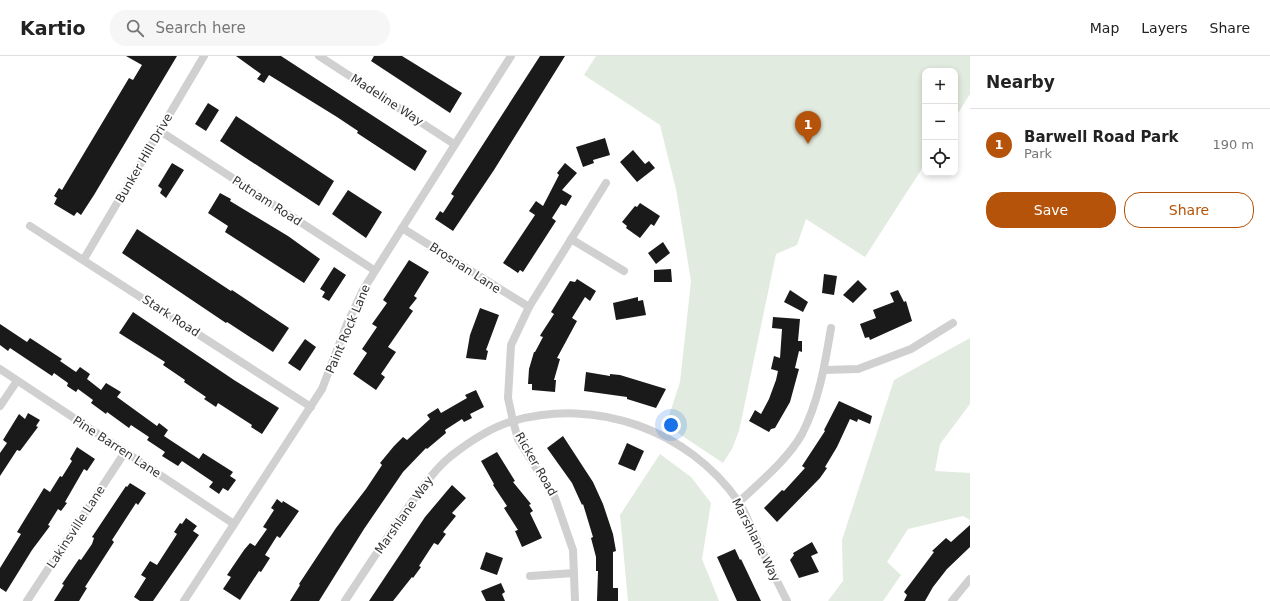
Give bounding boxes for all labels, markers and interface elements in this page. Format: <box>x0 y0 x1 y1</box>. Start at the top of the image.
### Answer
search box <box>110 10 390 46</box>
text: Kartio <box>20 17 86 39</box>
icon: search <box>124 17 146 39</box>
text: Search here <box>156 19 246 37</box>
text: Map <box>1090 20 1119 36</box>
text: Layers <box>1141 20 1188 36</box>
text: Share <box>1210 20 1250 36</box>
map controls <box>922 68 958 176</box>
button: + <box>922 68 958 104</box>
street label: Madeline Way <box>348 71 426 129</box>
text: Nearby <box>986 72 1055 92</box>
button: − <box>922 104 958 140</box>
street label: Bunker Hill Drive <box>113 111 175 205</box>
pin: 1 <box>795 111 821 144</box>
text: Barwell Road Park <box>1024 128 1179 146</box>
text: 1 <box>994 137 1004 152</box>
text: 190 m <box>1212 137 1254 152</box>
button: locate <box>922 140 958 176</box>
text: Park <box>1024 146 1052 161</box>
street label: Putnam Road <box>230 173 304 229</box>
button: Save <box>986 192 1116 228</box>
button: Share <box>1124 192 1254 228</box>
street label: Brosnan Lane <box>427 240 503 296</box>
street label: Paint Rock Lane <box>323 283 373 375</box>
street label: Stark Road <box>140 292 202 340</box>
street label: Pine Barren Lane <box>70 413 164 481</box>
your location <box>661 415 681 435</box>
street label: Ricker Road <box>512 430 560 498</box>
street label: Marshlane Way <box>372 473 436 557</box>
street label: Lakinsville Lane <box>44 483 108 571</box>
street label: Marshlane Way <box>729 496 783 584</box>

